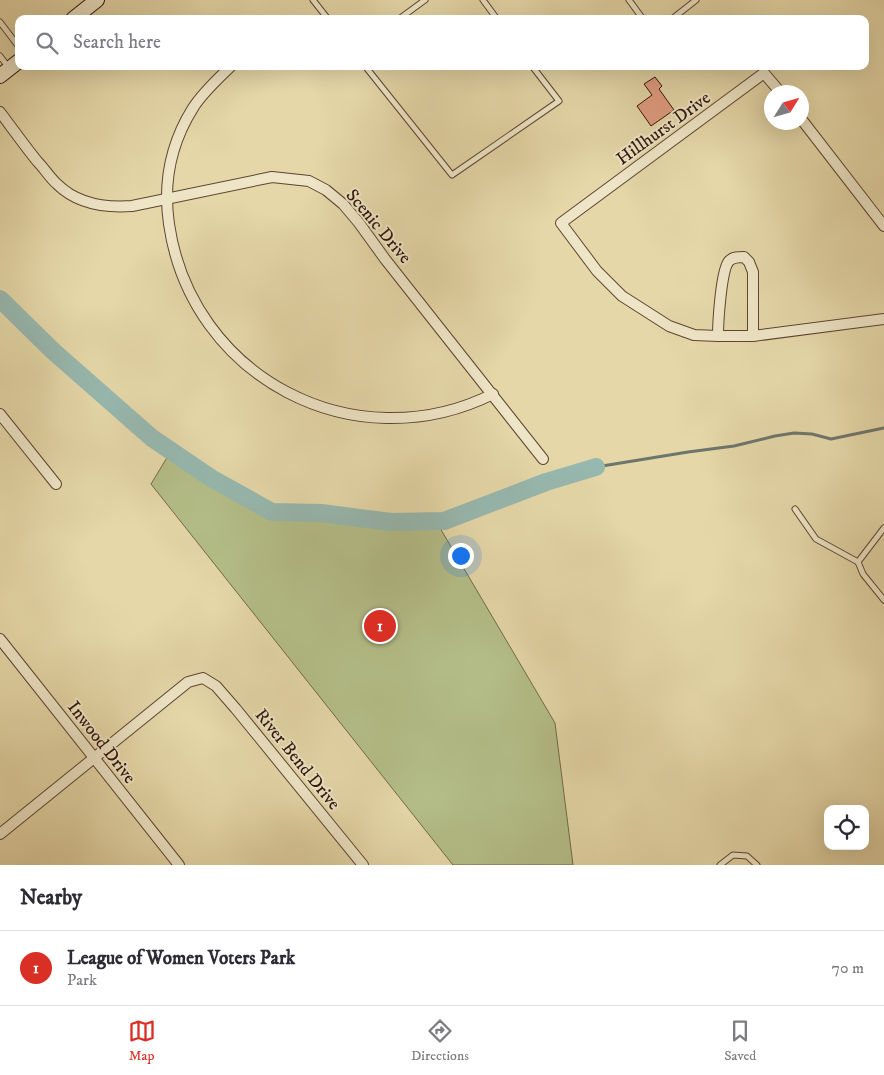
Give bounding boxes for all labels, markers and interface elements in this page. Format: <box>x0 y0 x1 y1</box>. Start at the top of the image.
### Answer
search box <box>15 15 869 70</box>
icon: search <box>33 29 61 57</box>
text: Search here <box>73 31 161 54</box>
north arrow <box>764 85 809 130</box>
street label: Hillhurst Drive <box>612 87 715 170</box>
street label: Scenic Drive <box>341 185 416 268</box>
your location <box>448 543 474 569</box>
pin: 1 <box>364 607 396 645</box>
street label: Inwood Drive <box>62 697 140 788</box>
street label: River Bend Drive <box>250 705 345 815</box>
map controls <box>824 805 869 850</box>
button: locate <box>824 805 869 850</box>
text: Nearby <box>20 885 82 911</box>
text: League of Women Voters Park <box>67 947 295 970</box>
text: 1 <box>33 958 39 978</box>
text: 70 m <box>832 958 864 978</box>
text: Park <box>67 970 97 990</box>
tab: Map <box>128 1017 156 1065</box>
tab: Directions <box>411 1017 469 1065</box>
tab: Saved <box>724 1017 756 1065</box>

